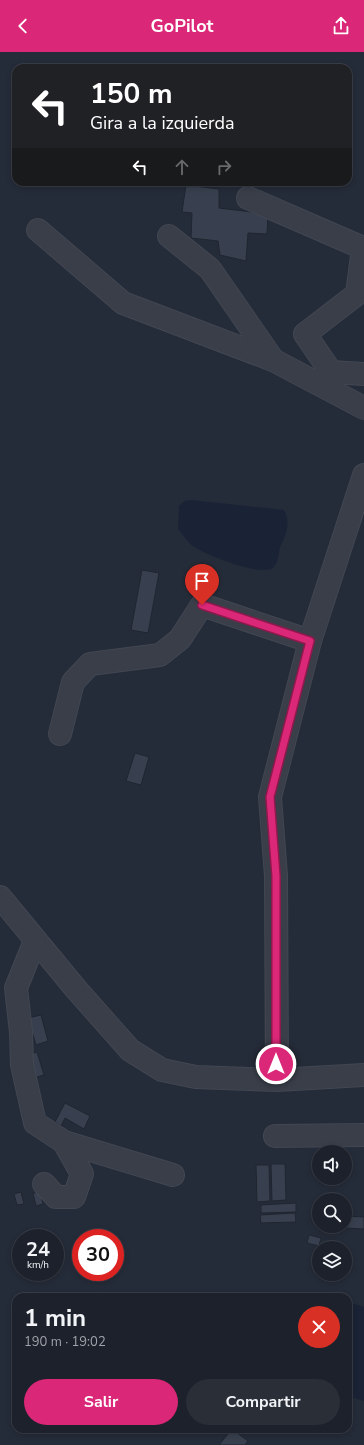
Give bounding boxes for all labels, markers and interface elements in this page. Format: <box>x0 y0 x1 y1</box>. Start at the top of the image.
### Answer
text: GoPilot <box>151 14 213 38</box>
icon: back <box>12 15 34 37</box>
icon: share <box>330 15 352 37</box>
text: 150 m <box>90 75 173 113</box>
icon: left <box>24 80 76 132</box>
text: Gira a la izquierda <box>90 111 234 135</box>
icon: left <box>129 156 151 178</box>
icon: ahead <box>171 156 193 178</box>
icon: right <box>213 156 235 178</box>
pin <box>185 564 219 605</box>
icon: arrive <box>191 570 213 592</box>
position arrow <box>255 1043 297 1085</box>
map controls <box>312 1145 352 1281</box>
button: sound <box>312 1145 352 1185</box>
button: search <box>312 1193 352 1233</box>
speed limit sign: 30 <box>72 1229 124 1281</box>
text: 24 <box>26 1236 50 1263</box>
button: layers <box>312 1241 352 1281</box>
text: km/h <box>27 1258 49 1272</box>
text: 1 min <box>24 1302 86 1334</box>
button: close <box>298 1306 340 1348</box>
text: 190 m · 19:02 <box>24 1333 106 1351</box>
button: Salir <box>24 1379 178 1425</box>
button: Compartir <box>186 1379 340 1425</box>

